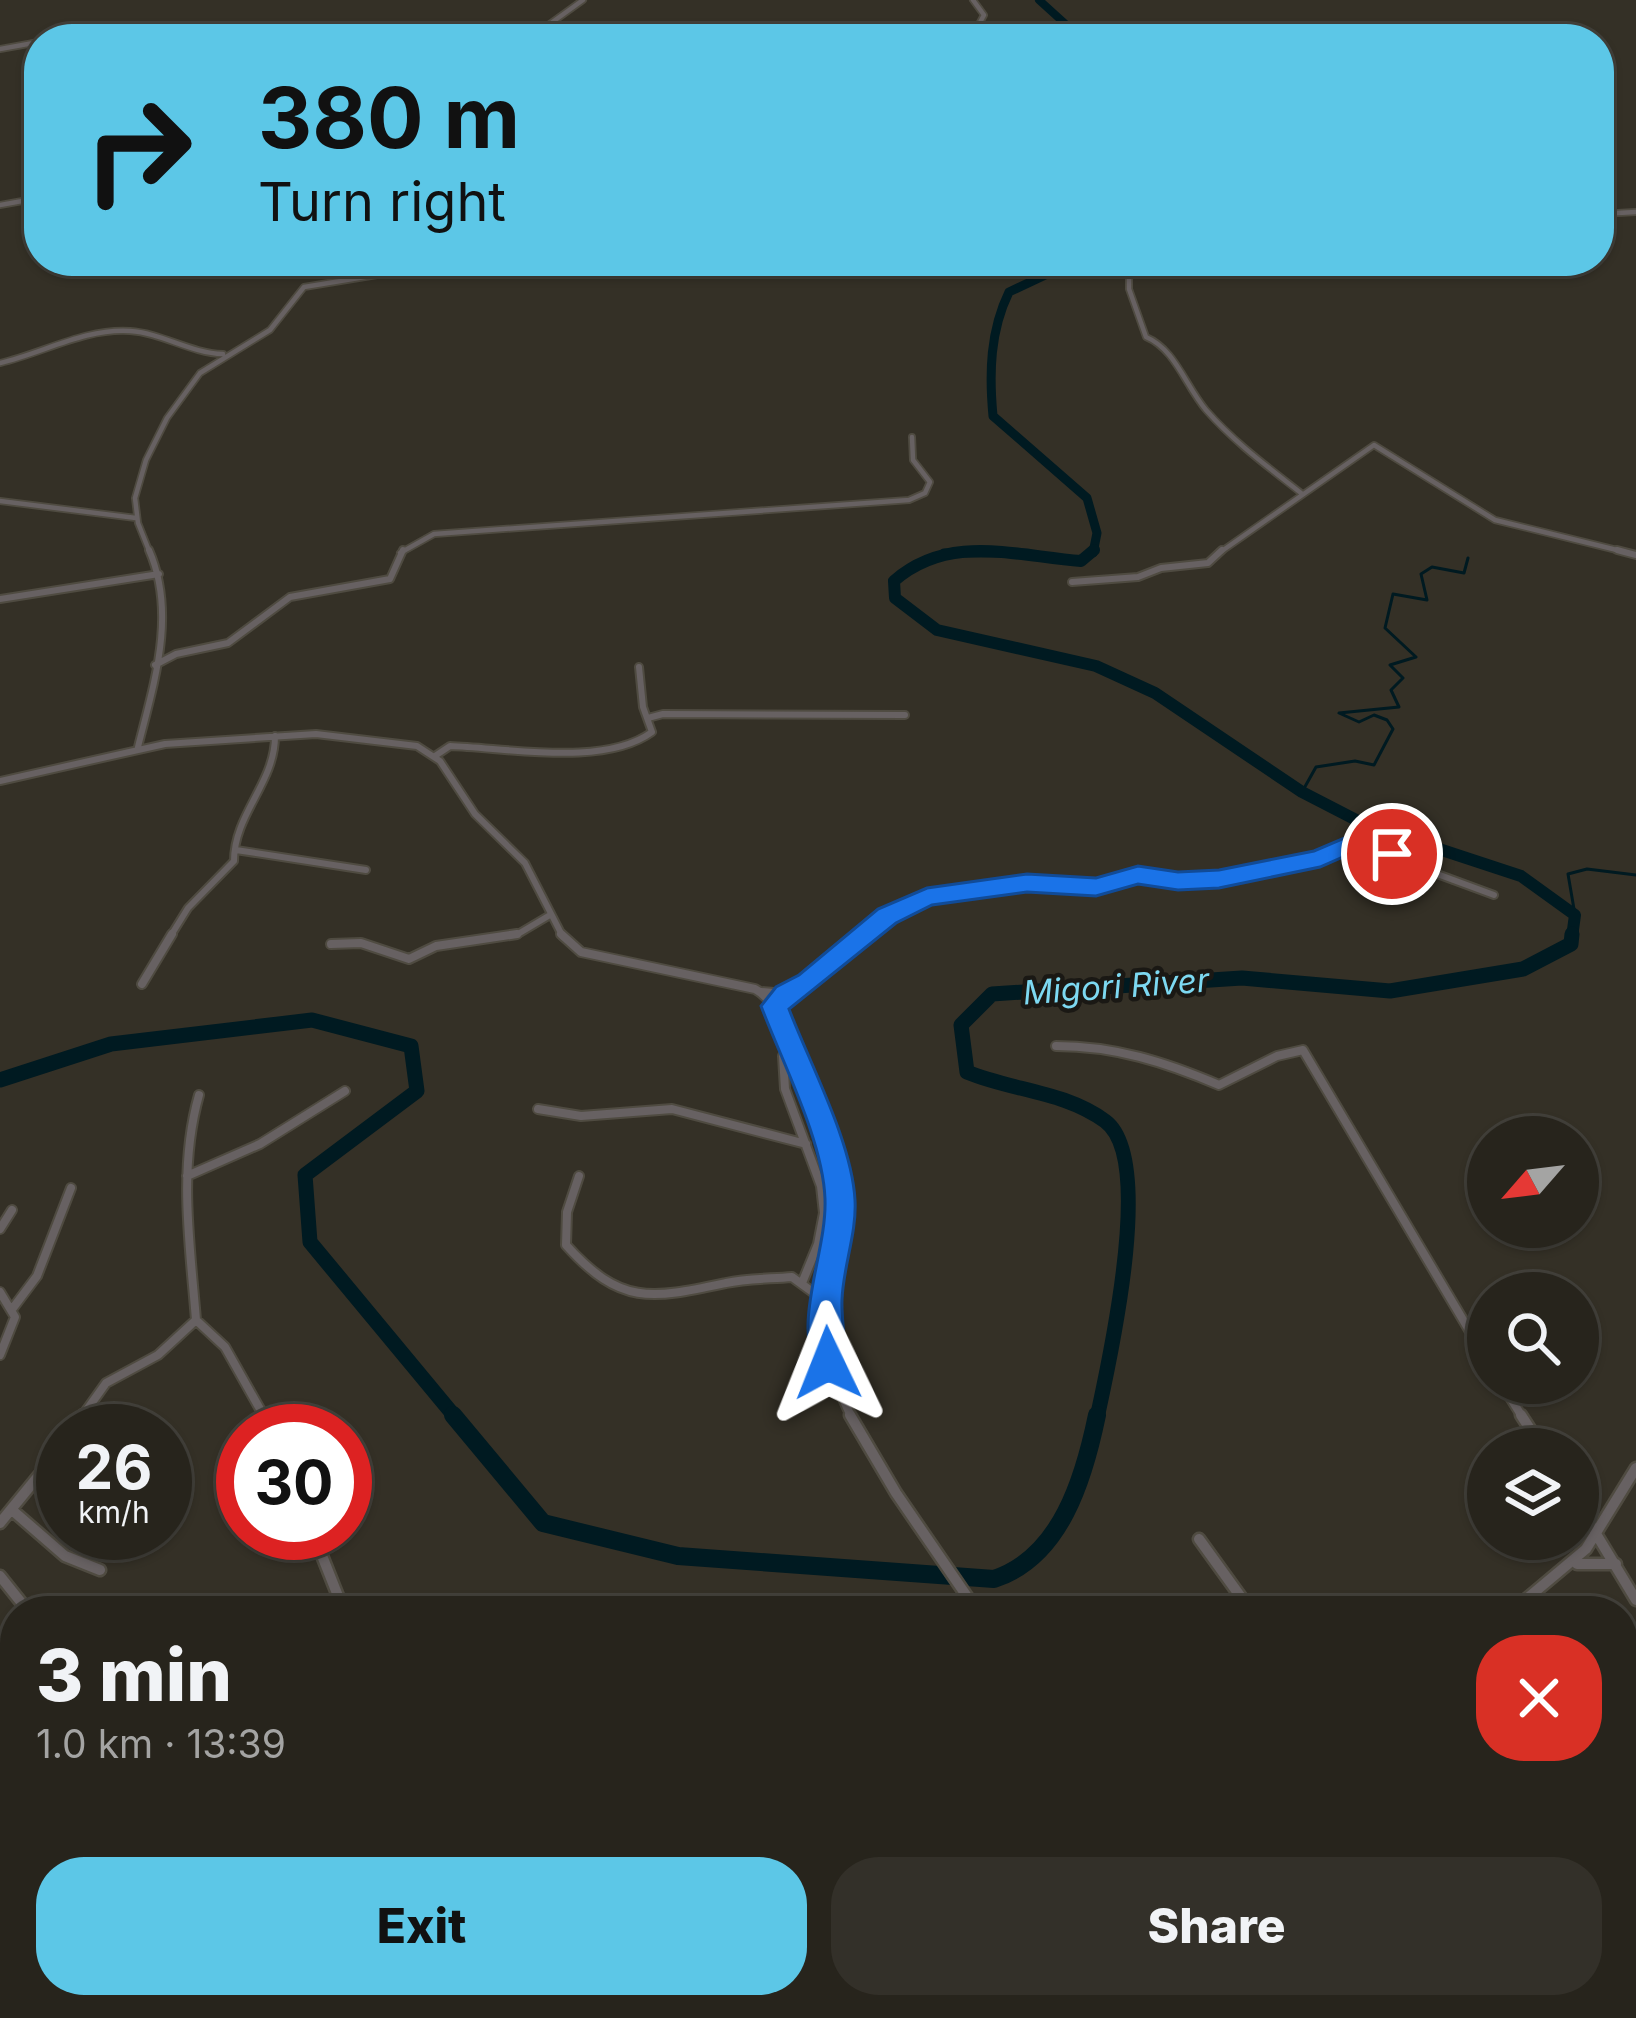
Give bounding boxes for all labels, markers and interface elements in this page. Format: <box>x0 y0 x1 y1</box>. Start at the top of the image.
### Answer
text: 380 m <box>258 67 520 168</box>
icon: right <box>60 72 216 228</box>
text: Turn right <box>258 169 506 234</box>
pin <box>1341 803 1443 905</box>
icon: arrive <box>1359 821 1425 887</box>
water label: Migori River <box>1021 959 1212 1012</box>
north arrow <box>1467 1116 1599 1248</box>
map controls <box>1467 1116 1599 1560</box>
button: search <box>1467 1272 1599 1404</box>
position arrow <box>765 1300 891 1426</box>
speed limit sign: 30 <box>216 1404 372 1560</box>
button: layers <box>1467 1428 1599 1560</box>
text: 26 <box>76 1431 152 1503</box>
text: km/h <box>78 1494 150 1530</box>
text: 3 min <box>36 1631 232 1718</box>
button: close <box>1476 1635 1602 1761</box>
text: 1.0 km · 13:39 <box>36 1720 286 1767</box>
button: Exit <box>36 1857 807 1995</box>
button: Share <box>831 1857 1602 1995</box>

